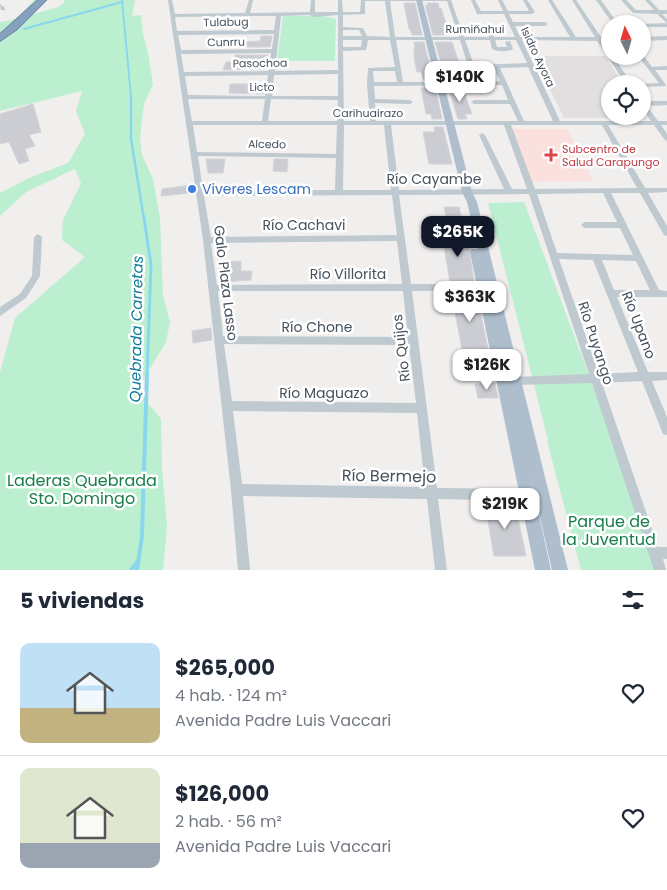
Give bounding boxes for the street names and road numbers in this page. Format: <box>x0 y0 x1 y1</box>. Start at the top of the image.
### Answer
street label: Tulabug <box>203 14 249 30</box>
street label: Rumiñahui <box>445 21 505 37</box>
street label: Isidro Ayora <box>517 24 559 90</box>
street label: Cunrru <box>207 34 245 50</box>
street label: Pasochoa <box>232 55 288 71</box>
street label: Licto <box>249 79 275 95</box>
street label: Carihuairazo <box>333 105 403 121</box>
street label: Alcedo <box>248 136 286 152</box>
street label: Río Cayambe <box>387 169 482 189</box>
street label: Río Cachavi <box>262 215 346 235</box>
street label: Galo Plaza Lasso <box>209 224 243 342</box>
street label: Río Villorita <box>310 264 386 284</box>
street label: Río Upano <box>617 288 661 362</box>
street label: Río Puyango <box>573 299 619 387</box>
street label: Río Quijos <box>387 313 415 383</box>
street label: Río Chone <box>281 317 353 337</box>
street label: Río Maguazo <box>279 383 369 403</box>
street label: Río Bermejo <box>342 464 436 488</box>

